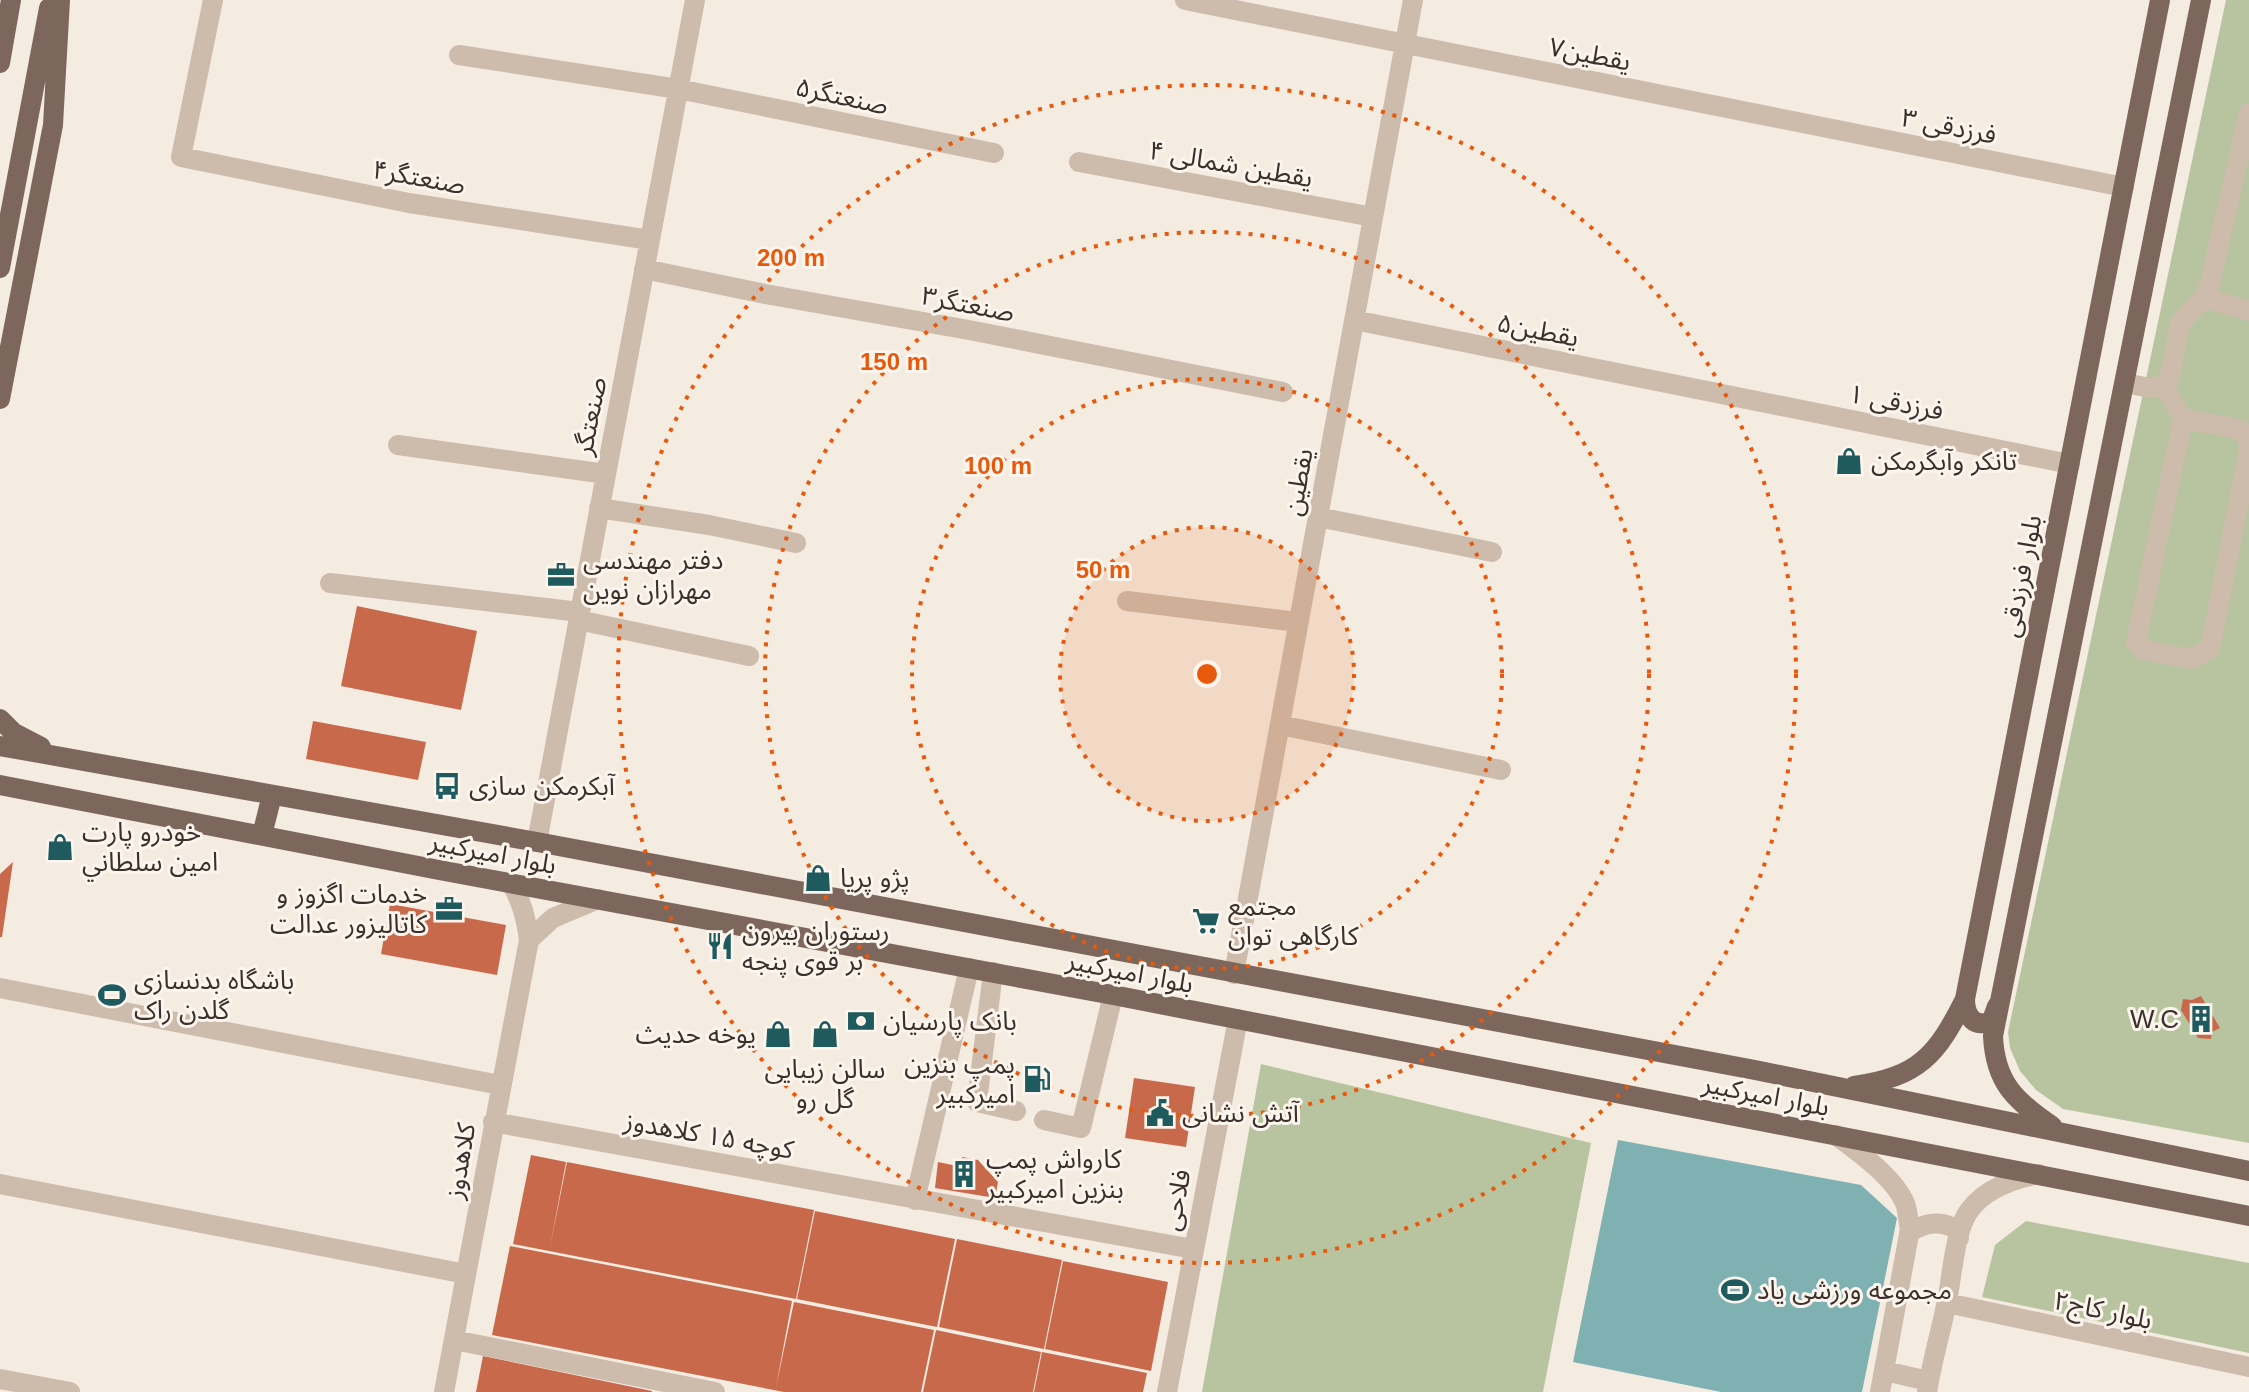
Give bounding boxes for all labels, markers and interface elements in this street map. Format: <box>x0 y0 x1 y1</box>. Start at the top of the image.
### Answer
street label: یقطین۷ <box>1547 31 1633 77</box>
street label: صنعتگر۵ <box>793 72 891 120</box>
street label: فرزدقی ۳ <box>1899 102 1999 150</box>
street label: یقطین شمالی ۴ <box>1147 135 1315 193</box>
street label: صنعتگر۴ <box>370 154 468 200</box>
text: 200 m <box>757 244 825 271</box>
street label: صنعتگر۳ <box>919 280 1017 328</box>
street label: یقطین۵ <box>1495 307 1581 353</box>
text: 150 m <box>860 348 928 375</box>
street label: صنعتگر <box>568 374 612 459</box>
street label: فرزدقی ۱ <box>1846 378 1946 426</box>
street label: یقطین <box>1277 446 1319 518</box>
shop icon: تانکر وآبگرمکن <box>1834 446 1864 476</box>
place label: تانکر وآبگرمکن <box>1871 446 2017 476</box>
text: 100 m <box>964 452 1032 479</box>
street label: بلوار فرزدقی <box>1994 512 2048 640</box>
place label: دفتر مهندسی مهرازان نوین <box>583 545 723 605</box>
text: 50 m <box>1076 556 1130 583</box>
office icon: دفتر مهندسی مهرازان نوین <box>546 560 576 590</box>
centre of rings <box>1193 660 1221 688</box>
bus stop icon: آبکرمکن سازی <box>432 771 462 801</box>
place label: آبکرمکن سازی <box>469 771 616 801</box>
place label: خودرو پارت امين سلطاني <box>82 817 218 882</box>
street label: بلوار امیرکبیر <box>426 826 559 880</box>
shop icon: خودرو پارت امين سلطاني <box>45 832 75 862</box>
shop icon: پژو پریا <box>803 863 833 893</box>
place label: پژو پریا <box>840 863 910 895</box>
place label: خدمات اگزوز و کاتالیزور عدالت <box>270 879 427 939</box>
place label: مجتمع کارگاهی توان <box>1228 891 1359 951</box>
office icon: خدمات اگزوز و کاتالیزور عدالت <box>434 894 464 924</box>
supermarket icon: مجتمع کارگاهی توان <box>1191 906 1221 936</box>
place label: رستوران بیرون بر قوی پنجه <box>742 916 890 978</box>
restaurant icon: رستوران بیرون بر قوی پنجه <box>705 931 735 961</box>
street label: بلوار امیرکبیر <box>1063 945 1196 999</box>
place label: باشگاه بدنسازی گلدن راک <box>134 965 294 1025</box>
sports icon: باشگاه بدنسازی گلدن راک <box>97 980 127 1010</box>
place label: W.C <box>2130 1004 2179 1034</box>
building icon: W.C <box>2186 1004 2216 1034</box>
bank icon: بانک پارسیان <box>846 1006 876 1036</box>
place label: بانک پارسیان <box>883 1006 1017 1038</box>
place label: یوخه حدیث <box>635 1019 756 1049</box>
shop icon: یوخه حدیث <box>763 1019 793 1049</box>
shop icon: سالن زیبایی گل رو <box>810 1019 840 1049</box>
place label: پمپ بنزین امیرکبیر <box>904 1049 1015 1109</box>
place label: سالن زیبایی گل رو <box>765 1054 885 1114</box>
fuel station icon: پمپ بنزین امیرکبیر <box>1022 1064 1052 1094</box>
street label: بلوار امیرکبیر <box>1699 1068 1832 1122</box>
public building icon: آتش نشانی <box>1145 1098 1175 1128</box>
place label: آتش نشانی <box>1182 1098 1300 1128</box>
street label: کوچه ۱۵ کلاهدوز <box>621 1105 796 1167</box>
street label: کلاهدوز <box>438 1121 481 1202</box>
place label: کارواش پمپ بنزین امیرکبیر <box>985 1144 1124 1204</box>
building icon: کارواش پمپ بنزین امیرکبیر <box>949 1159 979 1189</box>
street label: فلاحی <box>1155 1167 1197 1233</box>
sports icon: مجموعه ورزشی یاد <box>1720 1275 1750 1305</box>
place label: مجموعه ورزشی یاد <box>1757 1275 1952 1305</box>
street label: بلوار کاج۲ <box>2050 1285 2155 1339</box>

